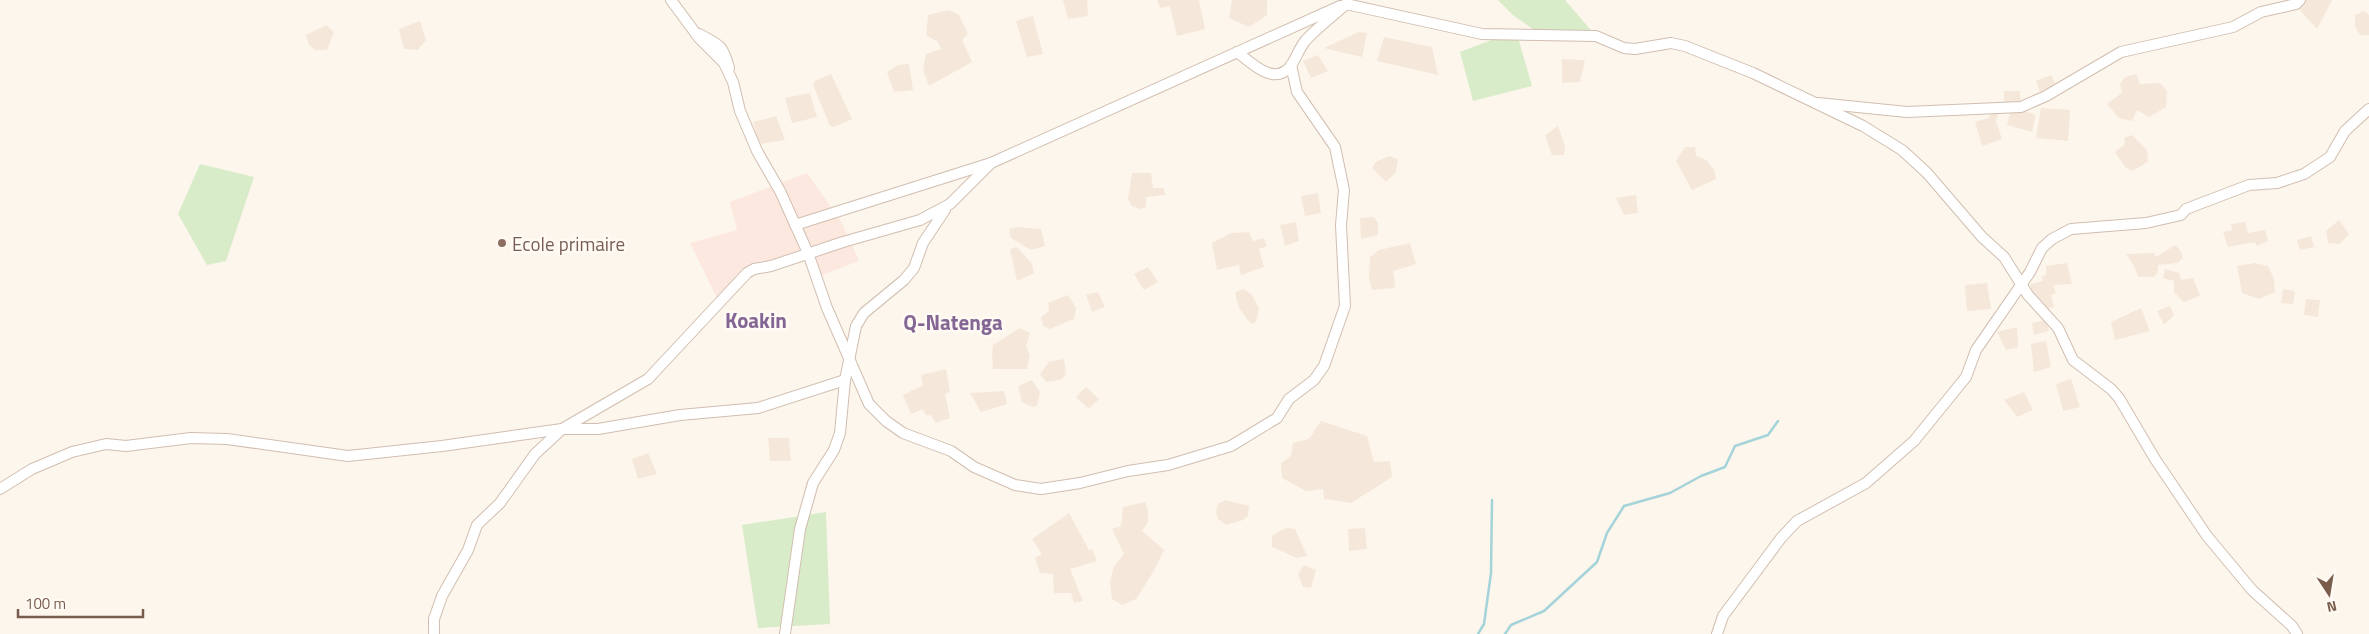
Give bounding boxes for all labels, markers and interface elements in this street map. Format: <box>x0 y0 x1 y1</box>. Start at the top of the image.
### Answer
place label: Ecole primaire <box>512 229 625 258</box>
marker: Ecole primaire <box>496 237 508 249</box>
district label: Koakin <box>725 304 787 336</box>
district label: Q-Natenga <box>903 306 1003 338</box>
north arrow <box>2304 569 2354 619</box>
scale bar <box>18 586 142 618</box>
text: 100 m <box>25 592 66 615</box>
text: N <box>2325 596 2339 618</box>

